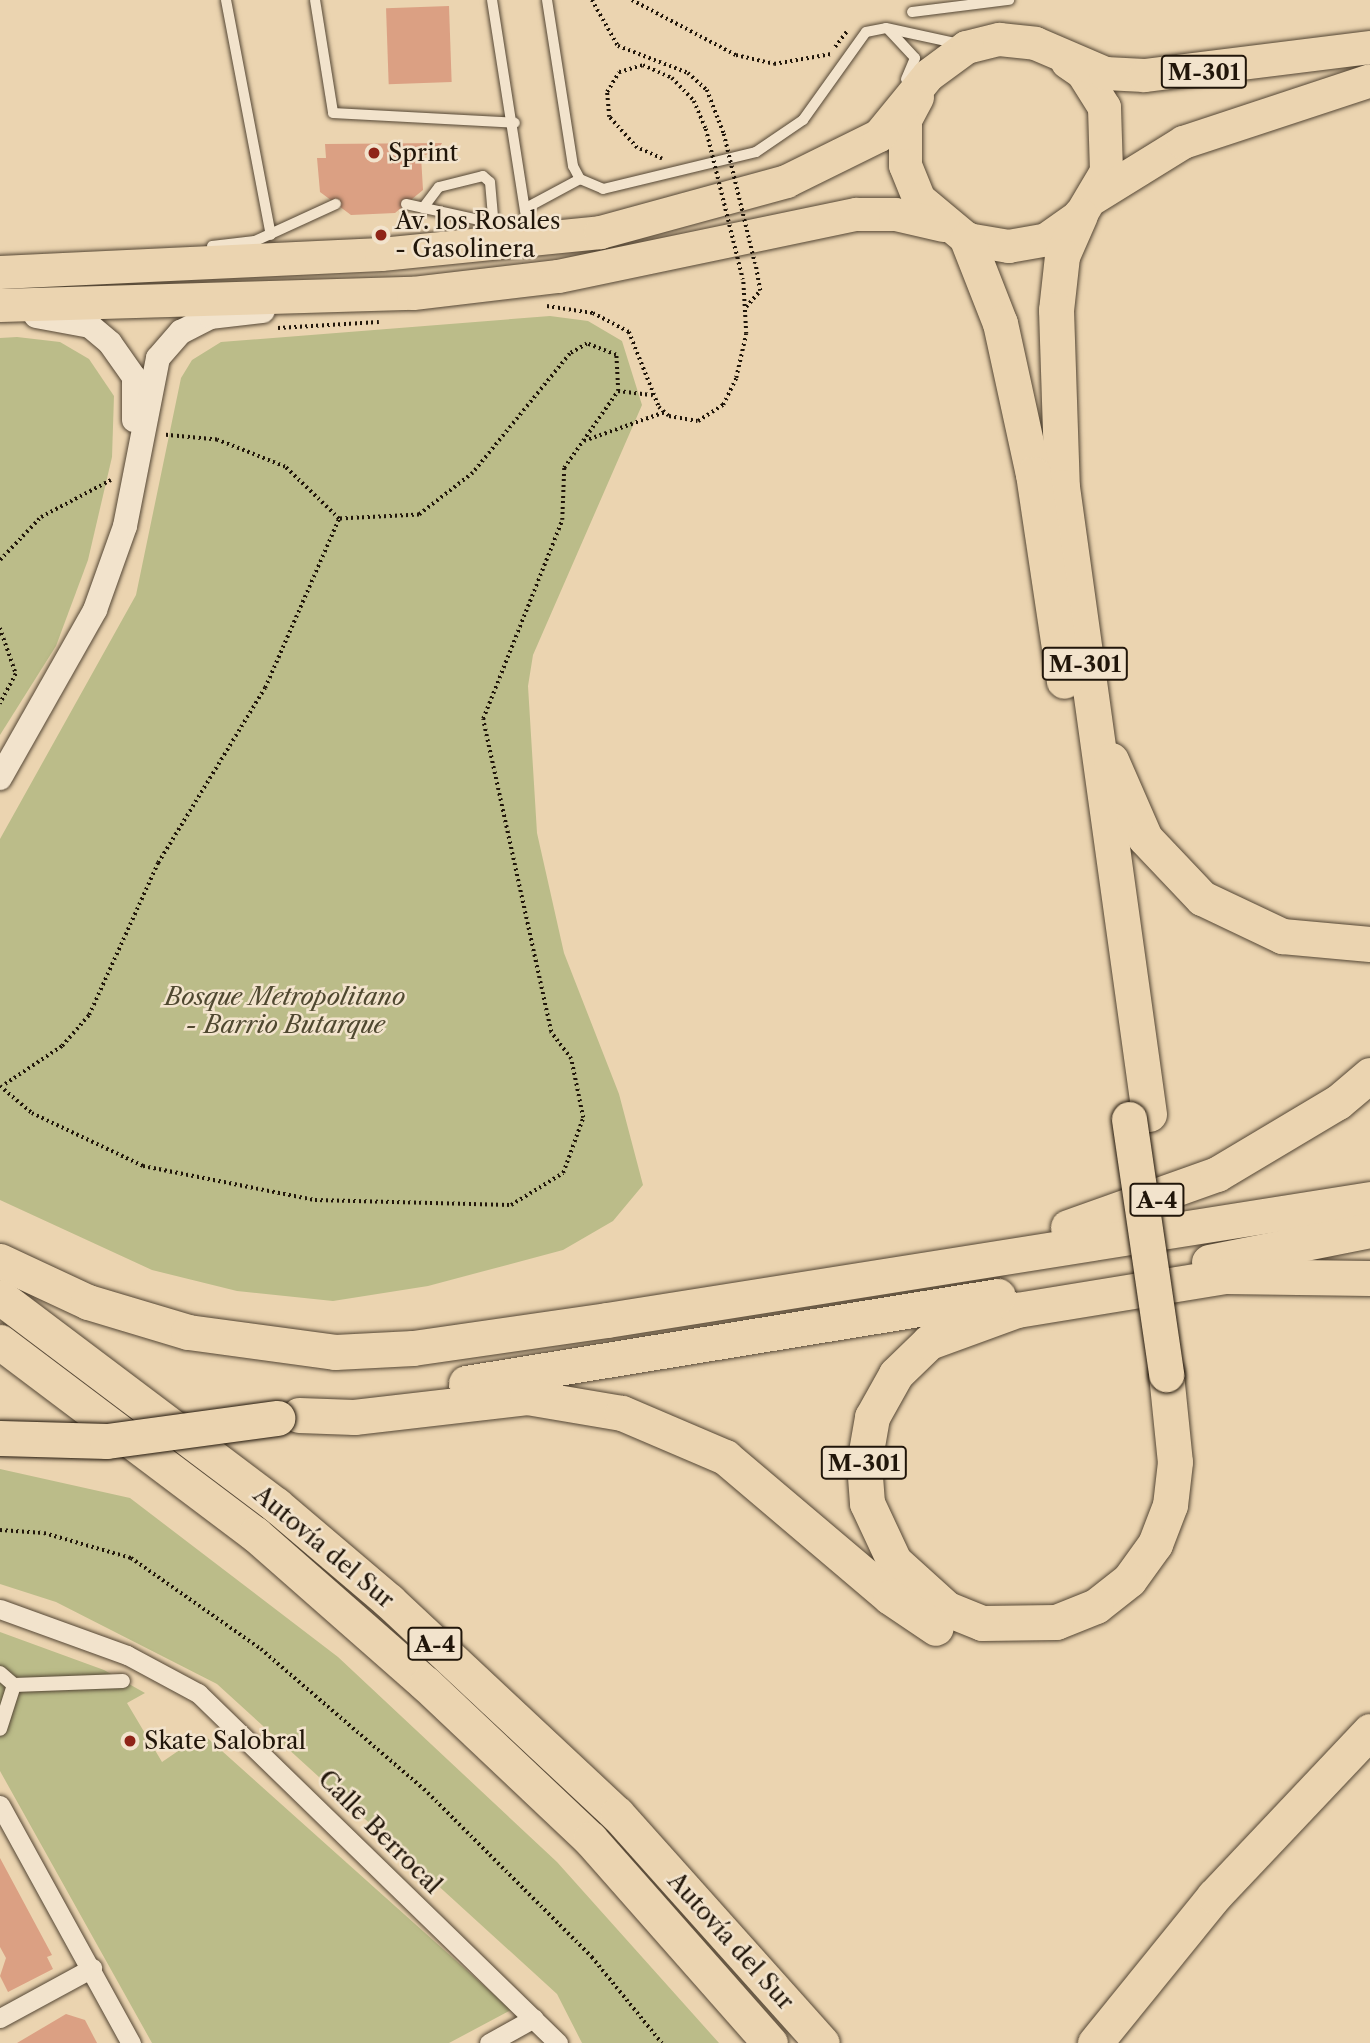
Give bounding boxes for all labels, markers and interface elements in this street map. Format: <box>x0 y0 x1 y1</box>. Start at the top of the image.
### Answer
road number: M-301 <box>1160 53 1248 92</box>
place label: Sprint <box>388 139 458 167</box>
marker: Sprint <box>366 145 382 161</box>
place label: Av. los Rosales - Gasolinera <box>395 207 560 263</box>
marker: Av. los Rosales - Gasolinera <box>373 227 389 243</box>
road number: M-301 <box>1041 644 1129 684</box>
park label: Bosque Metropolitano - Barrio Butarque <box>165 983 405 1039</box>
road number: A-4 <box>1129 1180 1185 1219</box>
road number: M-301 <box>820 1444 908 1482</box>
street label: Autovía del Sur <box>248 1480 400 1614</box>
road number: A-4 <box>407 1624 463 1664</box>
place label: Skate Salobral <box>144 1727 306 1755</box>
marker: Skate Salobral <box>122 1733 138 1749</box>
street label: Calle Berrocal <box>312 1764 448 1900</box>
street label: Autovía del Sur <box>662 1866 800 2016</box>

